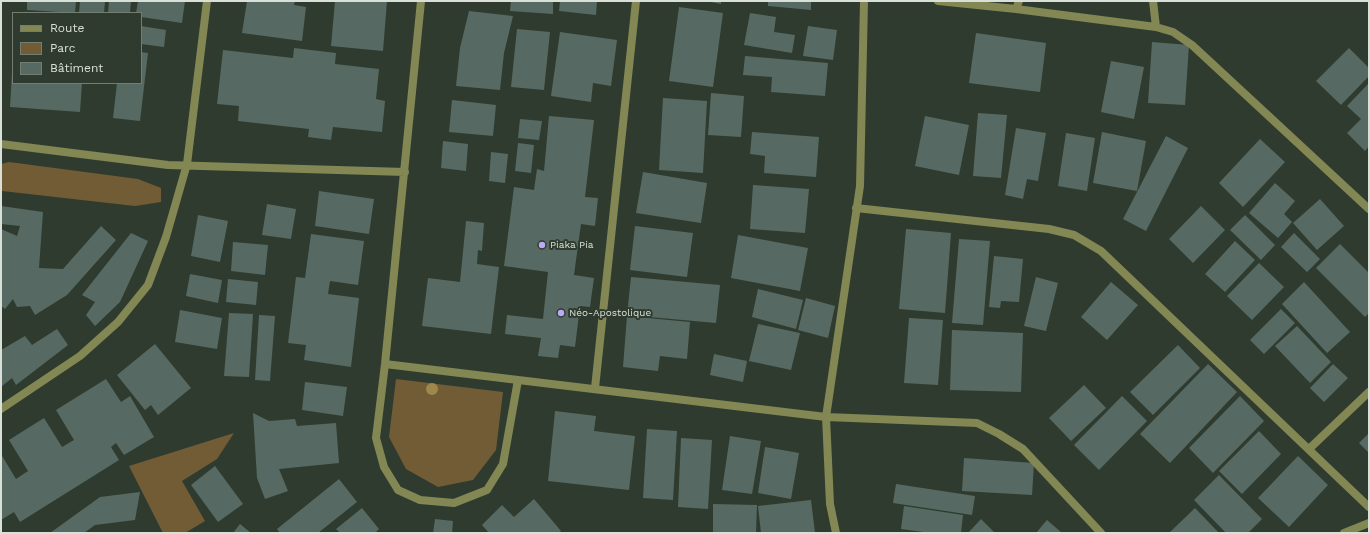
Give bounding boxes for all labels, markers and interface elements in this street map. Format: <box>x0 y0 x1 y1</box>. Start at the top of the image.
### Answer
legend <box>12 12 142 84</box>
text: Route <box>50 21 84 35</box>
text: Parc <box>50 41 76 55</box>
text: Bâtiment <box>50 61 103 75</box>
place label: Piaka Pia <box>550 239 593 251</box>
marker: Piaka Pia <box>537 240 547 250</box>
place label: Néo-Apostolique <box>569 307 651 319</box>
marker: Néo-Apostolique <box>556 308 566 318</box>

